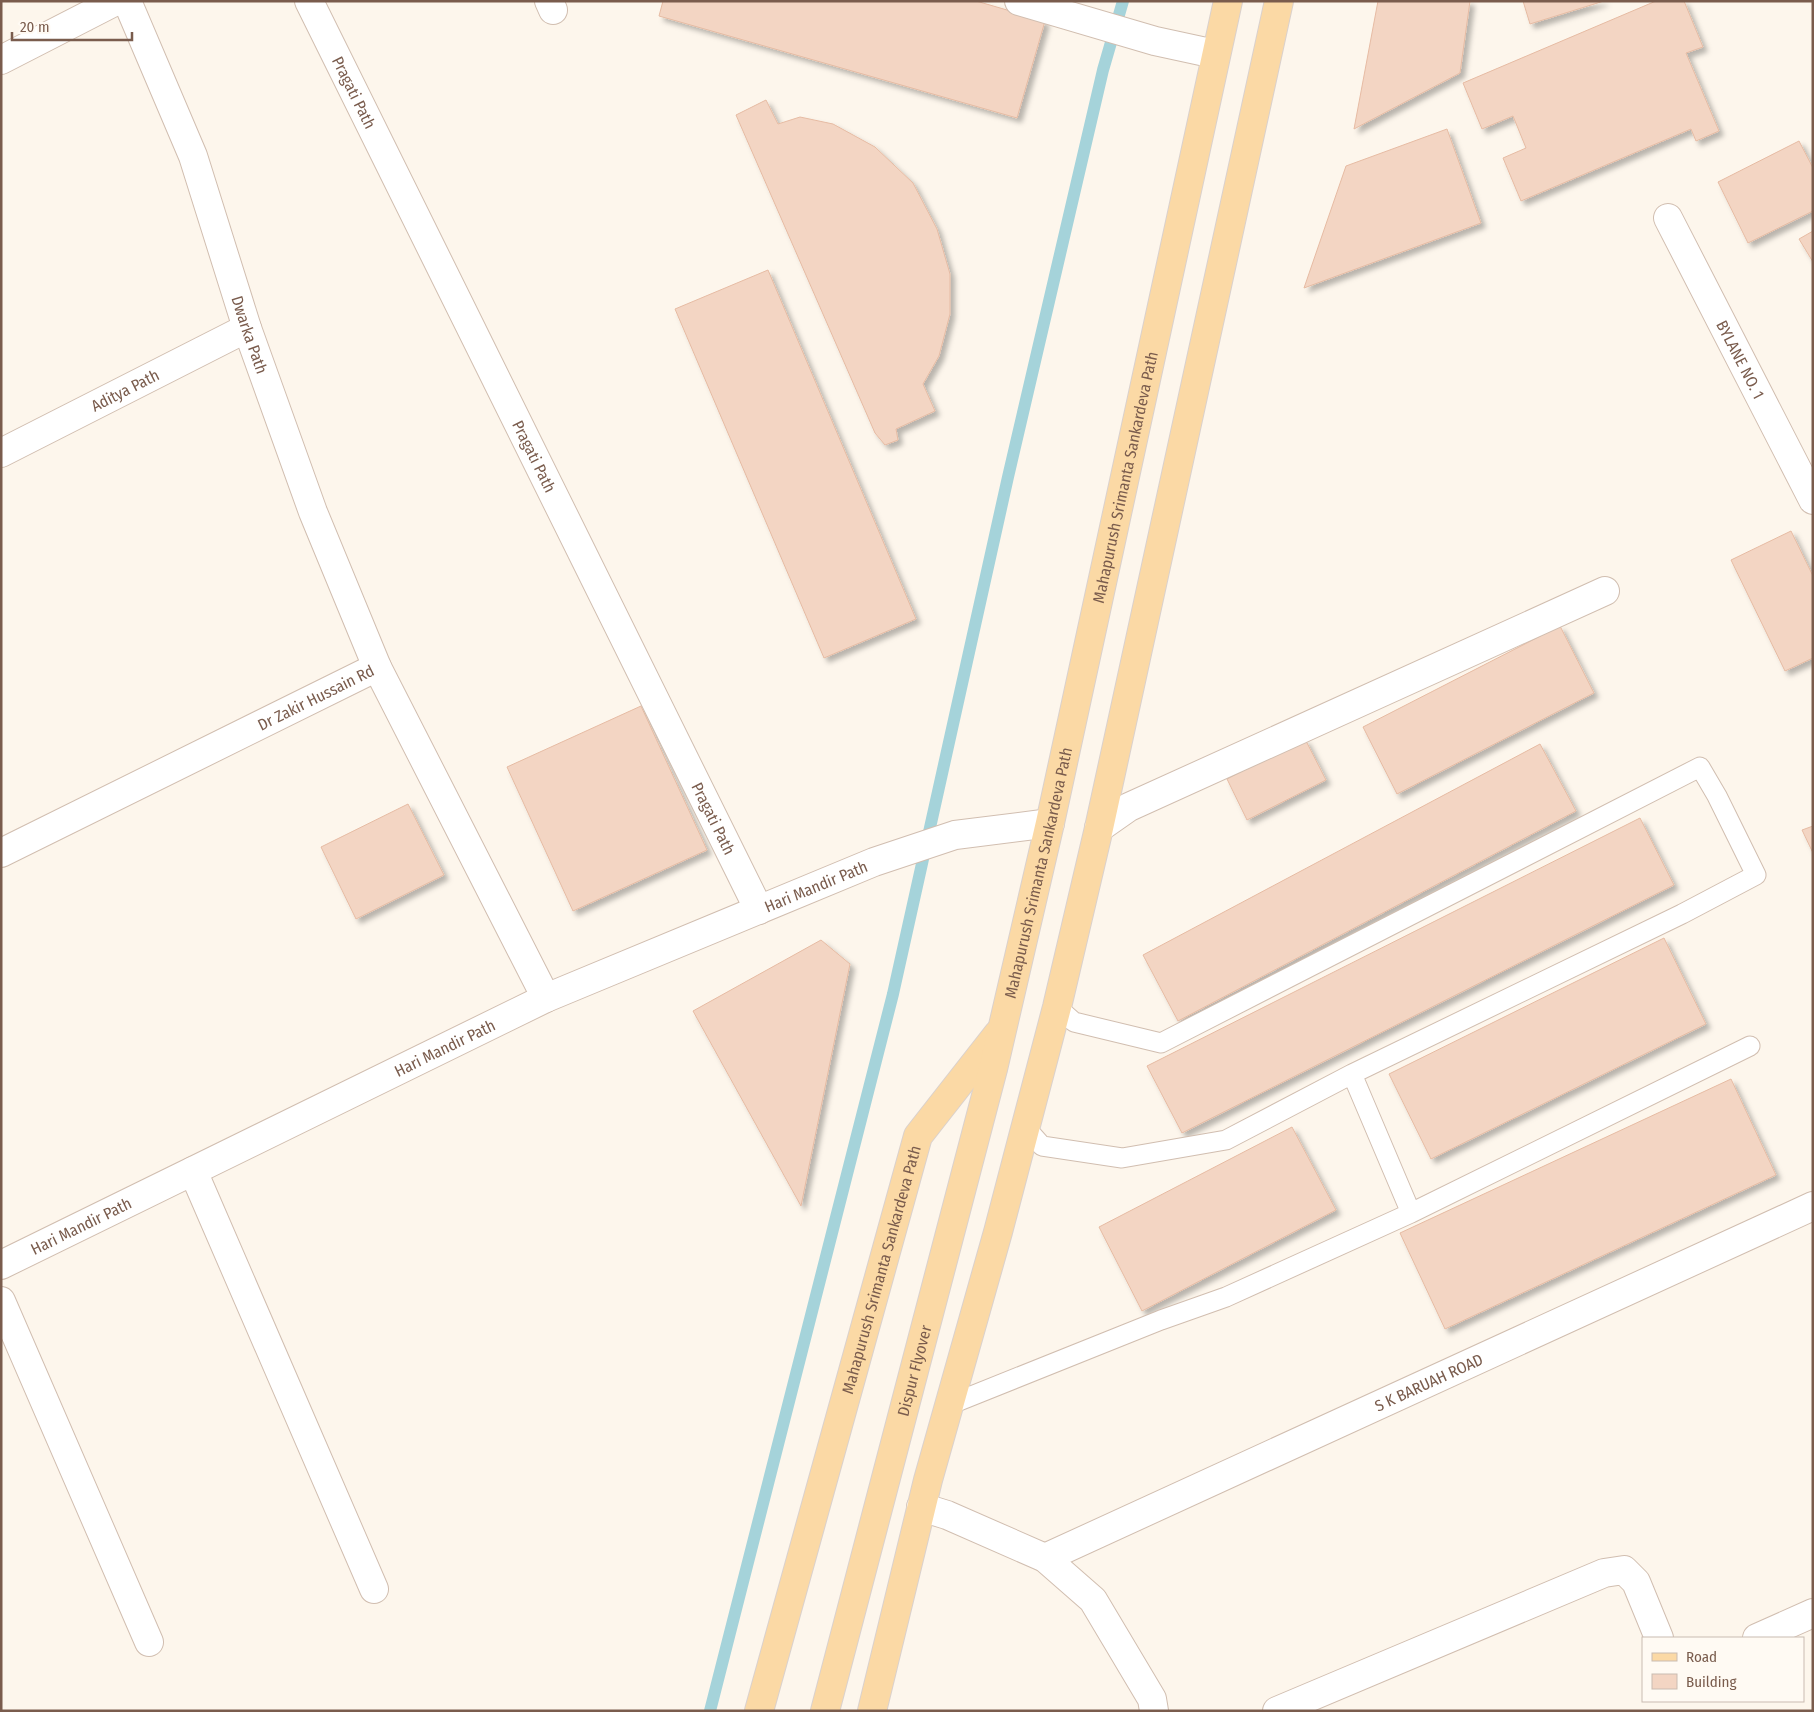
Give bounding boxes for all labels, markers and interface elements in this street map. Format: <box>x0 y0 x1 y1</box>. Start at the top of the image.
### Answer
scale bar <box>12 10 132 42</box>
text: 20 m <box>20 18 50 36</box>
street label: Pragati Path <box>328 53 380 132</box>
street label: Dwarka Path <box>228 293 272 376</box>
street label: BYLANE NO. 1 <box>1713 317 1769 402</box>
street label: Mahapurush Srimanta Sankardeva Path <box>1088 350 1161 605</box>
street label: Aditya Path <box>88 365 162 415</box>
street label: Pragati Path <box>509 417 560 495</box>
street label: Dr Zakir Hussain Rd <box>254 661 377 734</box>
street label: Mahapurush Srimanta Sankardeva Path <box>1000 745 1076 1000</box>
street label: Pragati Path <box>688 779 739 858</box>
street label: Hari Mandir Path <box>762 856 870 916</box>
street label: Hari Mandir Path <box>391 1015 498 1080</box>
street label: Mahapurush Srimanta Sankardeva Path <box>838 1143 924 1396</box>
street label: Hari Mandir Path <box>28 1193 134 1259</box>
street label: Dispur Flyover <box>893 1323 935 1418</box>
street label: S K BARUAH ROAD <box>1371 1349 1486 1415</box>
legend <box>1642 1637 1804 1702</box>
text: Road <box>1686 1648 1717 1666</box>
text: Building <box>1686 1673 1737 1691</box>

